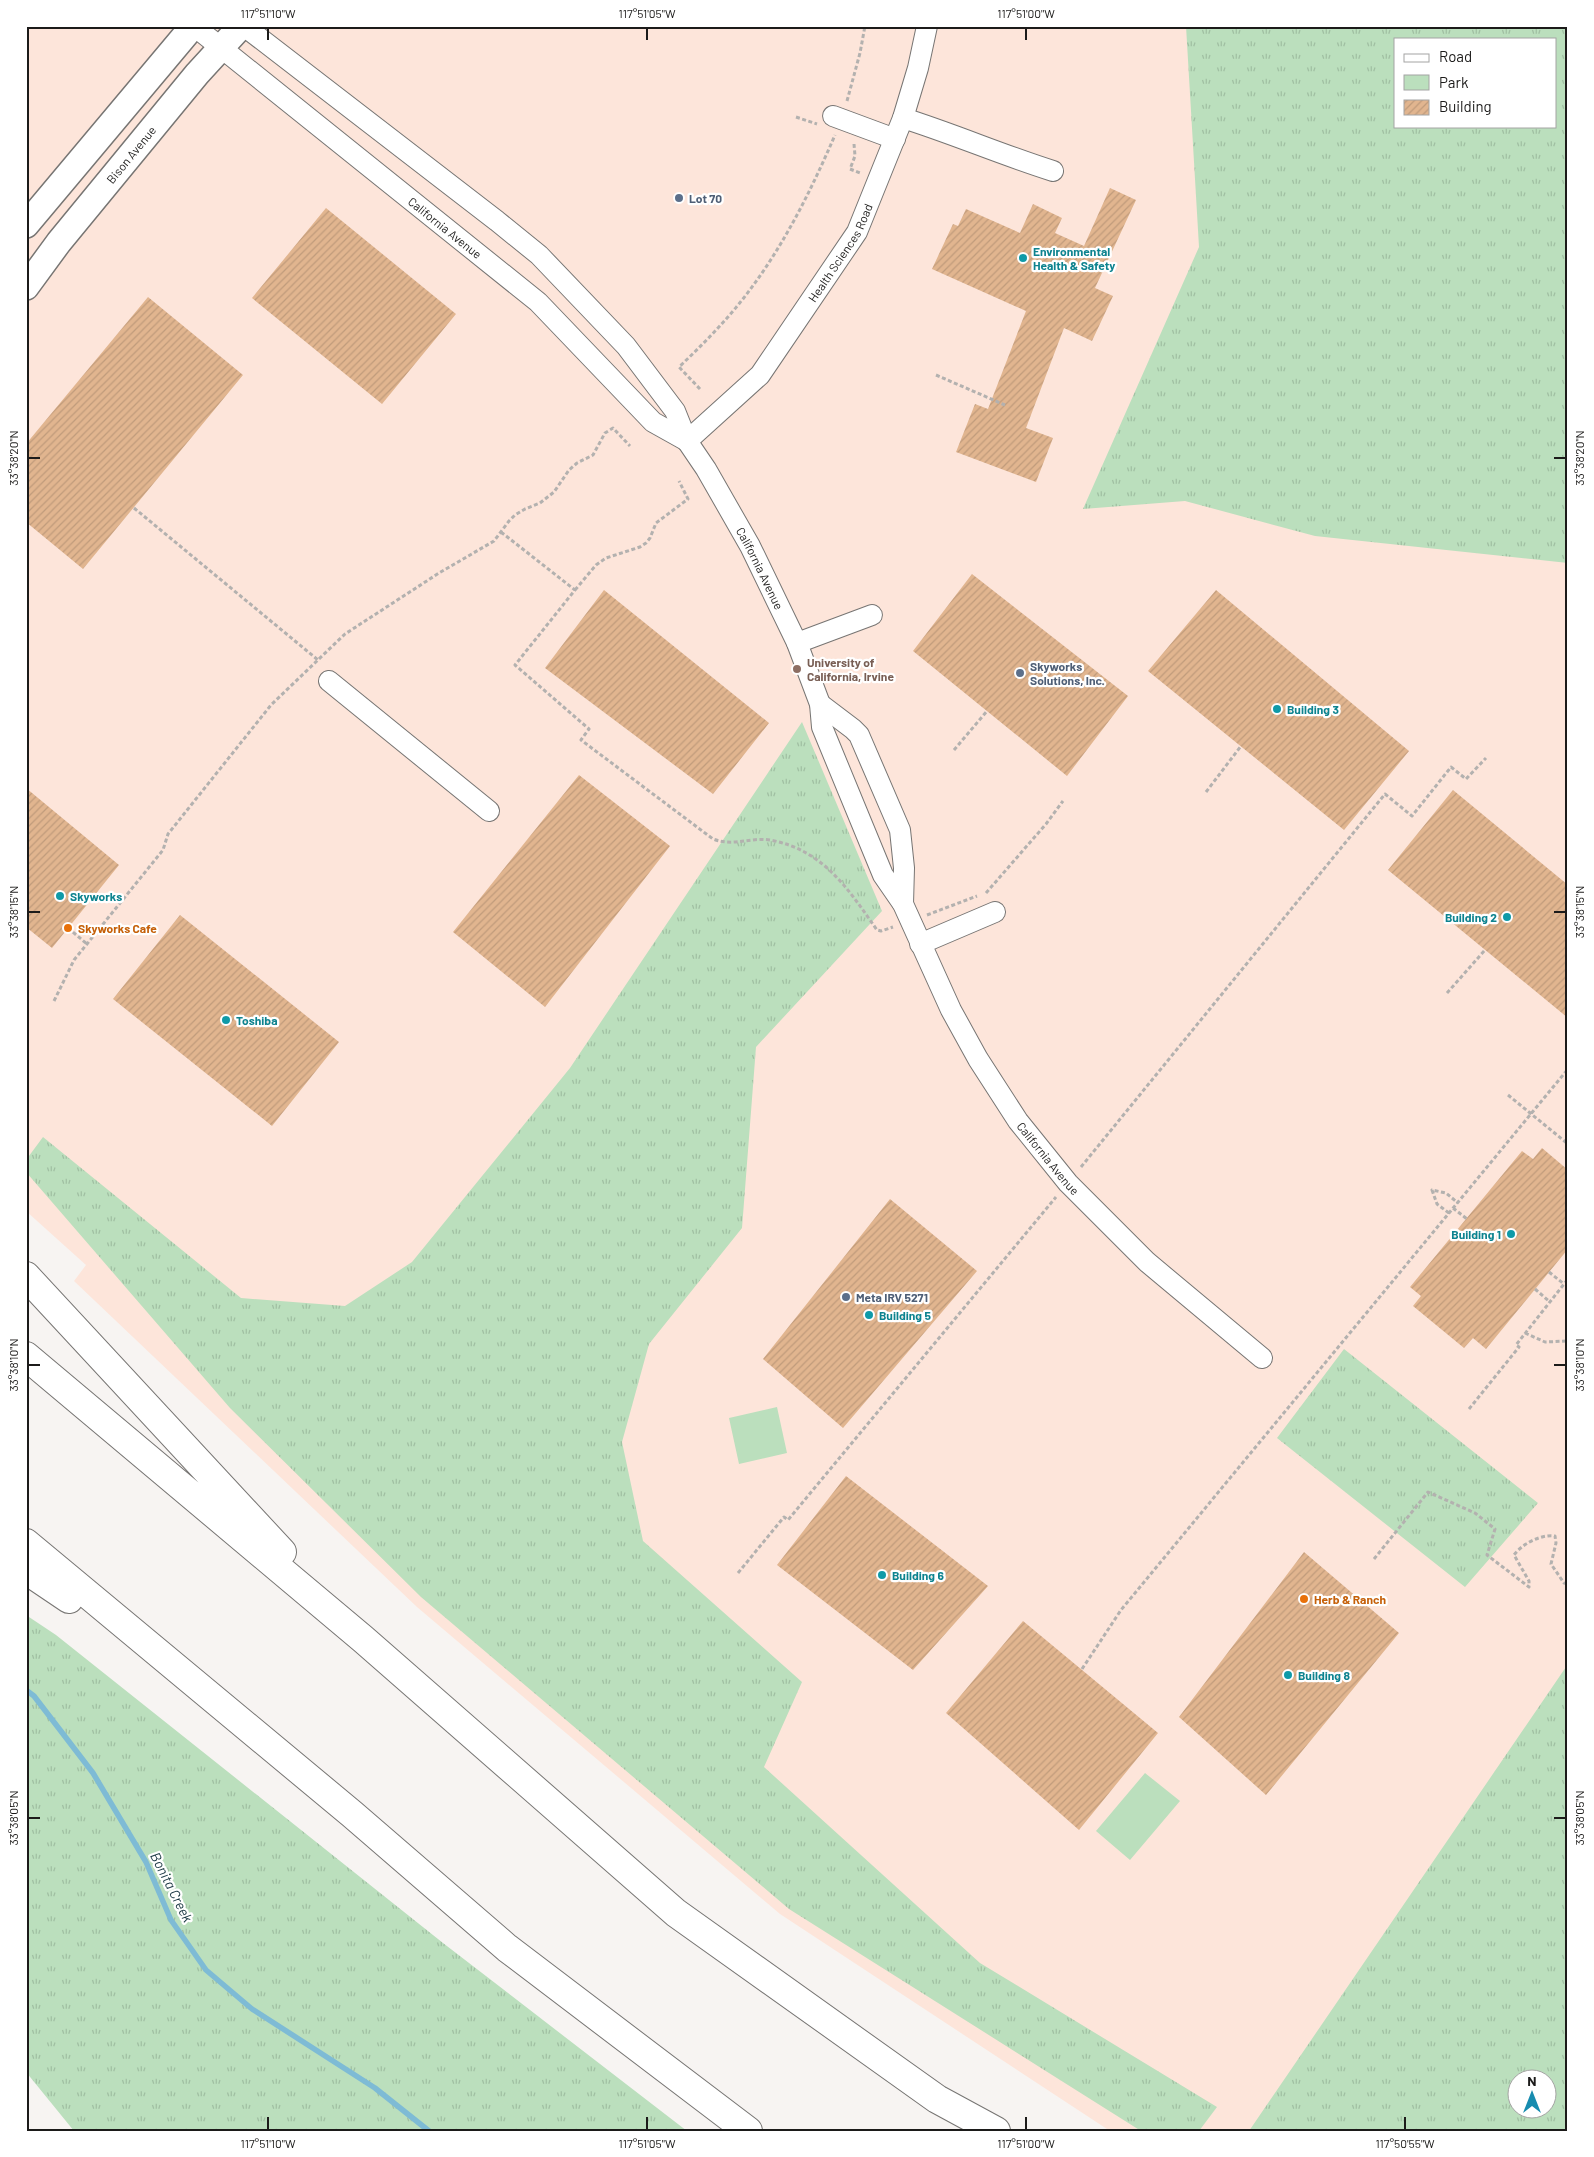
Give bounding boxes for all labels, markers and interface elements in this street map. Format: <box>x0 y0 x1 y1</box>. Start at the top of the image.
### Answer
text: 117°51'10"W <box>241 6 296 20</box>
text: 117°51'05"W <box>619 6 676 20</box>
text: 117°51'00"W <box>997 6 1055 20</box>
legend <box>1394 38 1556 128</box>
text: Road <box>1439 47 1472 65</box>
text: Park <box>1439 73 1469 91</box>
text: Building <box>1439 97 1492 115</box>
street label: Bison Avenue <box>103 123 158 186</box>
place label: Lot 70 <box>689 191 722 205</box>
marker: Lot 70 <box>673 192 685 204</box>
street label: California Avenue <box>406 194 485 261</box>
street label: Health Sciences Road <box>805 201 875 304</box>
place label: Environmental Health & Safety <box>1033 244 1115 272</box>
marker: Environmental Health & Safety <box>1017 252 1029 264</box>
text: 33°38'20"N <box>6 430 20 486</box>
text: 33°38'20"N <box>1572 430 1586 486</box>
street label: California Avenue <box>734 525 787 612</box>
place label: University of California, Irvine <box>807 655 894 683</box>
place label: Skyworks Solutions, Inc. <box>1030 659 1105 687</box>
marker: University of California, Irvine <box>791 663 803 675</box>
marker: Skyworks Solutions, Inc. <box>1014 667 1026 679</box>
place label: Building 3 <box>1287 702 1339 716</box>
marker: Building 3 <box>1271 703 1283 715</box>
text: 33°38'15"N <box>6 886 20 938</box>
text: 33°38'15"N <box>1572 886 1586 938</box>
place label: Skyworks <box>70 889 122 903</box>
marker: Skyworks <box>54 890 66 902</box>
place label: Building 2 <box>1445 910 1497 924</box>
marker: Building 2 <box>1501 911 1513 923</box>
place label: Skyworks Cafe <box>78 921 157 935</box>
marker: Skyworks Cafe <box>62 922 74 934</box>
place label: Toshiba <box>236 1013 277 1027</box>
marker: Toshiba <box>220 1014 232 1026</box>
street label: California Avenue <box>1014 1119 1082 1197</box>
place label: Building 1 <box>1451 1227 1501 1241</box>
marker: Building 1 <box>1505 1228 1517 1240</box>
place label: Meta IRV 5271 <box>856 1290 928 1304</box>
marker: Meta IRV 5271 <box>840 1291 852 1303</box>
place label: Building 5 <box>879 1308 931 1322</box>
marker: Building 5 <box>863 1309 875 1321</box>
text: 33°38'10"N <box>6 1338 20 1392</box>
text: 33°38'10"N <box>1572 1338 1586 1392</box>
place label: Building 6 <box>892 1568 944 1582</box>
marker: Building 6 <box>876 1569 888 1581</box>
place label: Herb & Ranch <box>1314 1592 1386 1606</box>
marker: Herb & Ranch <box>1298 1593 1310 1605</box>
place label: Building 8 <box>1298 1668 1350 1682</box>
marker: Building 8 <box>1282 1669 1294 1681</box>
text: 33°38'05"N <box>6 1790 20 1846</box>
text: 33°38'05"N <box>1572 1790 1586 1846</box>
water label: Bonita Creek <box>147 1849 197 1925</box>
north arrow <box>1506 2070 1556 2120</box>
text: N <box>1527 2072 1537 2089</box>
text: 117°51'10"W <box>241 2136 296 2150</box>
text: 117°51'05"W <box>619 2136 676 2150</box>
text: 117°51'00"W <box>997 2136 1055 2150</box>
text: 117°50'55"W <box>1375 2136 1435 2150</box>

